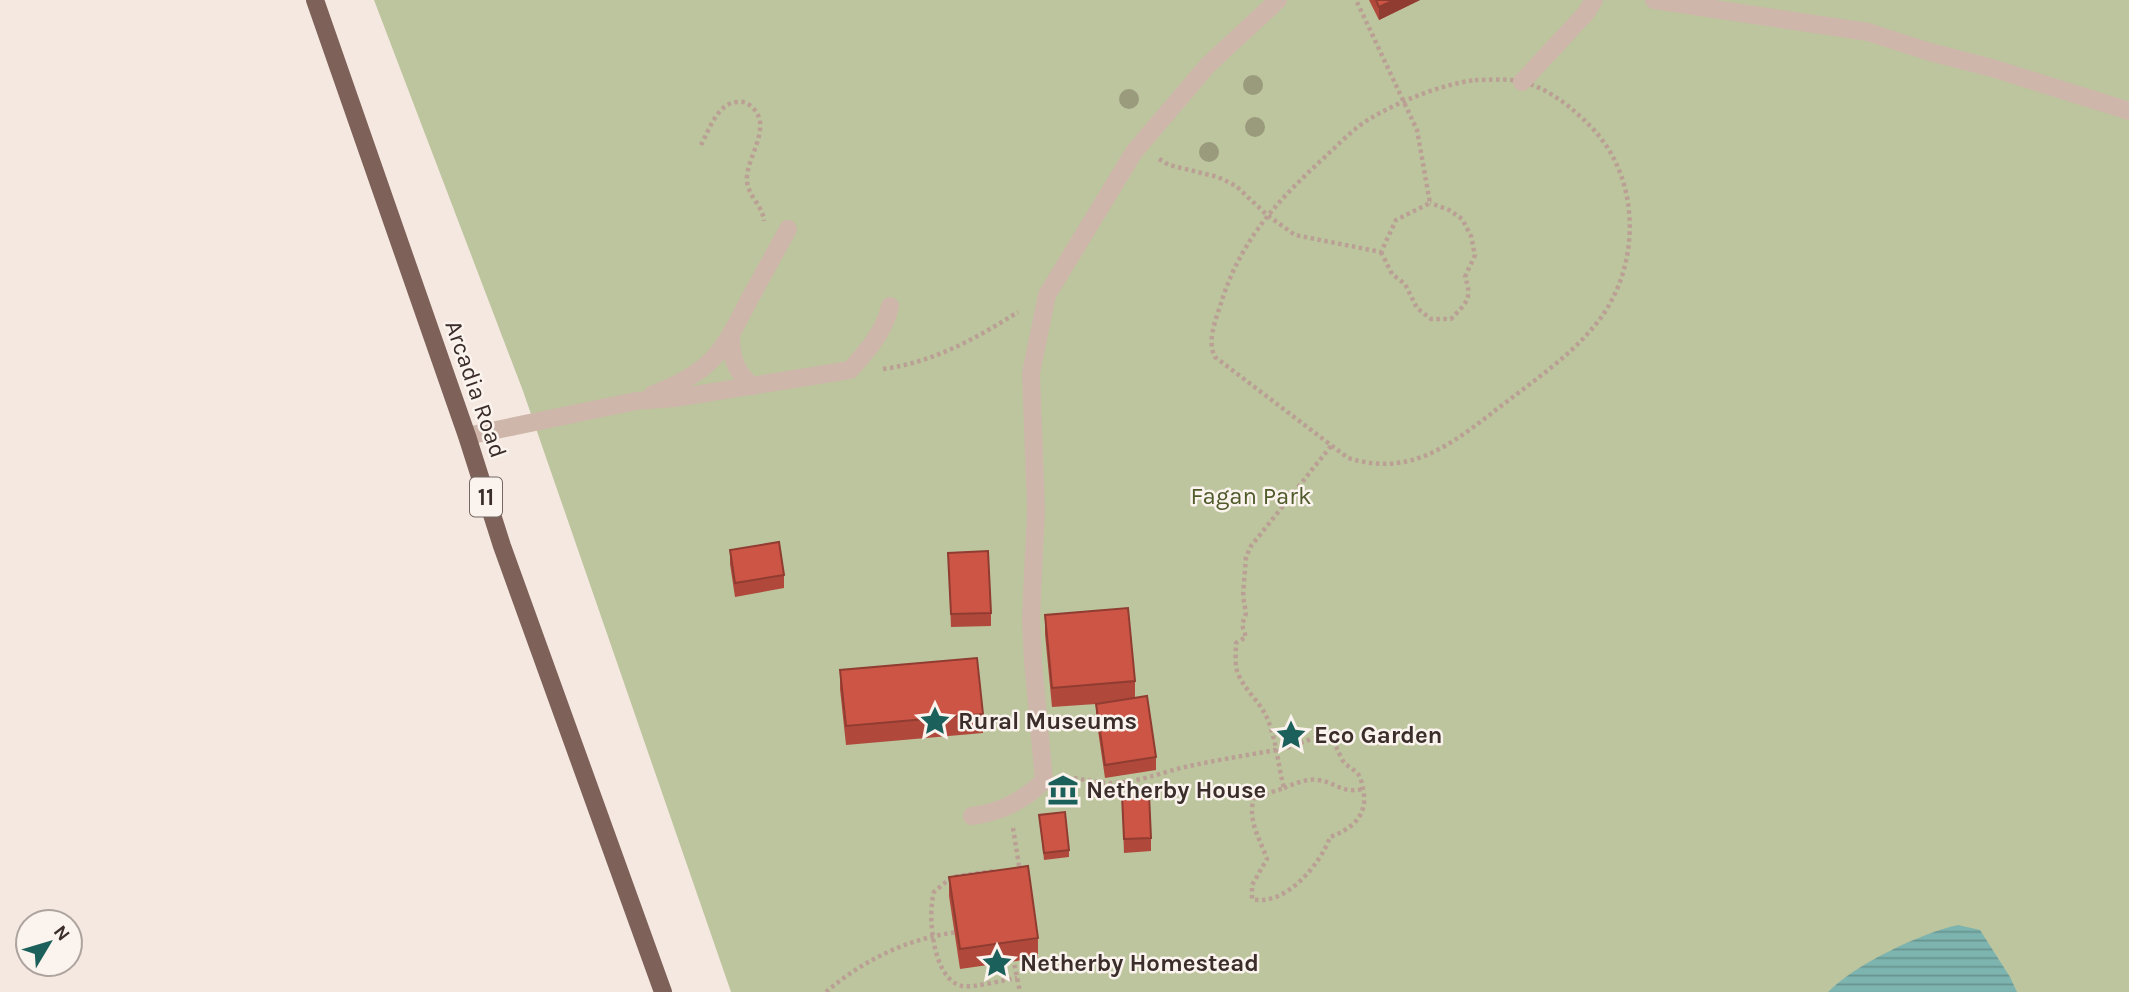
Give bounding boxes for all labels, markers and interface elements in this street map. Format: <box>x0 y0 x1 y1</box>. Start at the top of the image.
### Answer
street label: Arcadia Road <box>439 317 513 461</box>
road number: 11 <box>470 477 502 516</box>
park label: Fagan Park <box>1191 482 1311 510</box>
place icon: Rural Museums <box>918 704 952 738</box>
place label: Rural Museums <box>958 707 1137 735</box>
place icon: Eco Garden <box>1274 718 1308 752</box>
place label: Eco Garden <box>1314 721 1443 749</box>
museum icon: Netherby House <box>1046 773 1080 807</box>
place label: Netherby House <box>1086 776 1266 804</box>
north arrow <box>14 908 84 978</box>
text: N <box>49 921 74 945</box>
place icon: Netherby Homestead <box>980 946 1014 980</box>
place label: Netherby Homestead <box>1020 949 1259 977</box>

